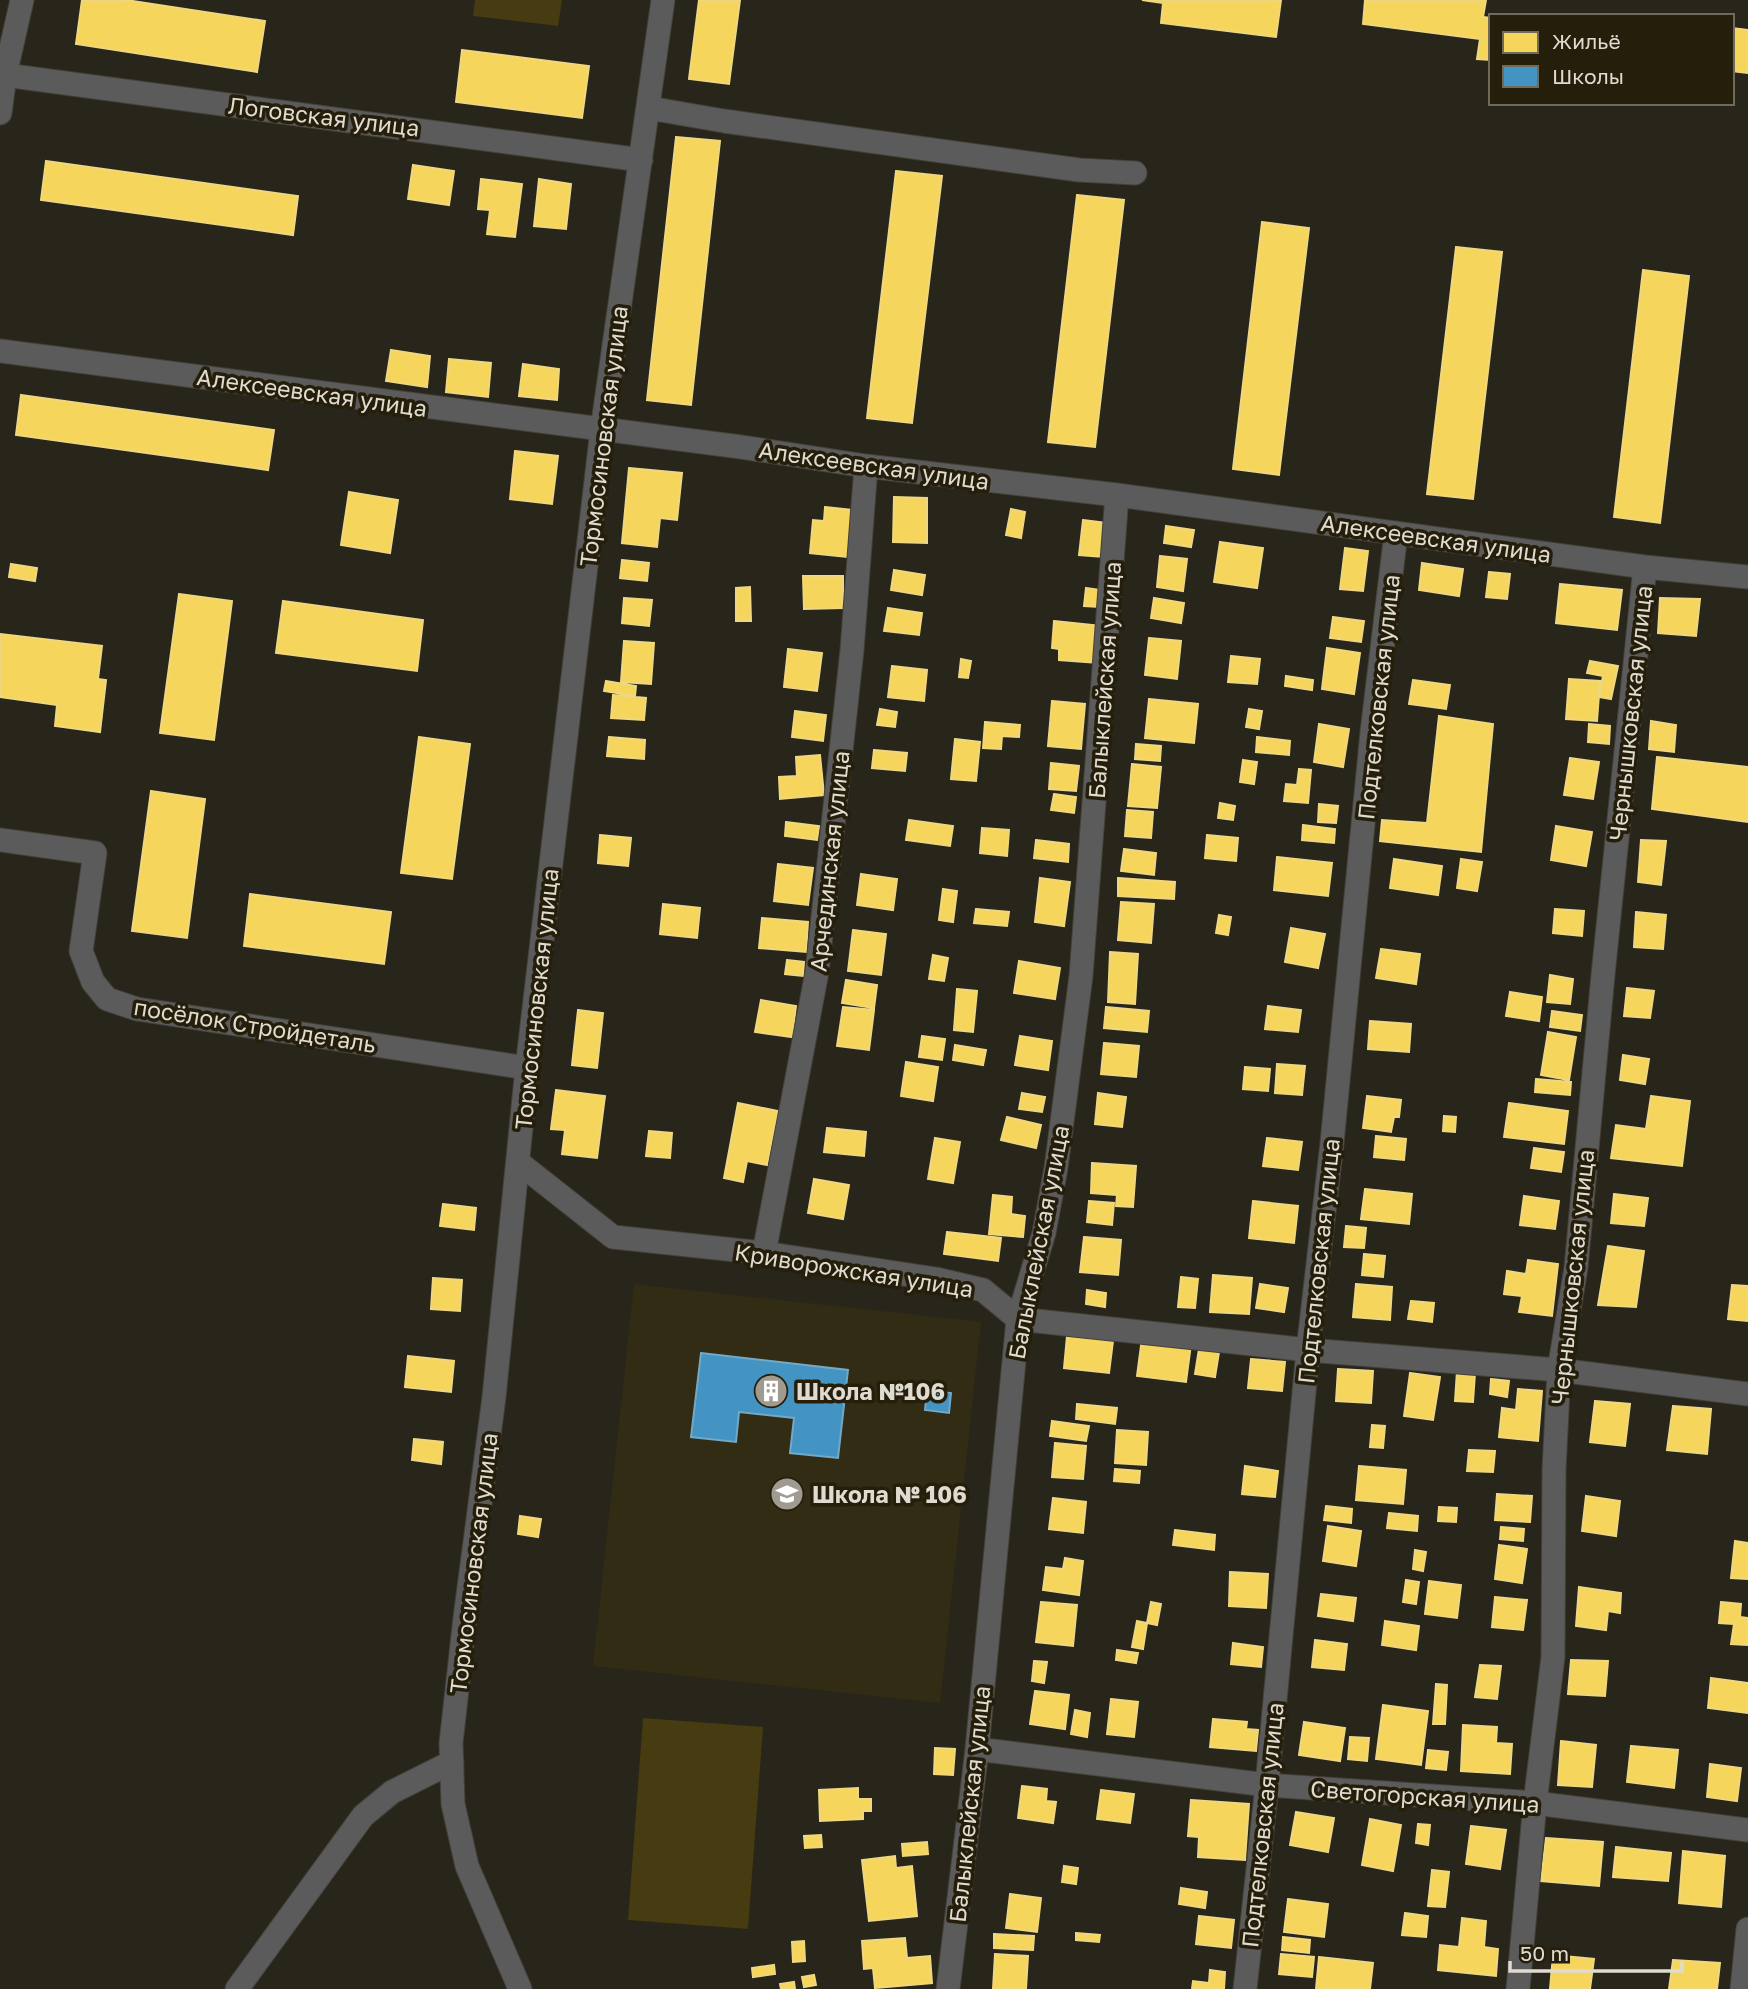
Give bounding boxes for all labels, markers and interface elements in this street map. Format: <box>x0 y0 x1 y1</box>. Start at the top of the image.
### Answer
legend <box>1489 14 1734 105</box>
text: Жильё <box>1552 28 1621 54</box>
text: Школы <box>1552 63 1624 89</box>
street label: Логовская улица <box>227 90 421 142</box>
street label: Тормосиновская улица <box>573 304 633 568</box>
street label: Алексеевская улица <box>195 362 429 422</box>
street label: Алексеевская улица <box>757 435 991 495</box>
street label: Алексеевская улица <box>1319 508 1553 568</box>
street label: Балыклейская улица <box>1082 560 1126 800</box>
street label: Подтелковская улица <box>1351 573 1405 821</box>
street label: Чернышковская улица <box>1603 584 1657 842</box>
street label: Арчединская улица <box>803 749 855 973</box>
street label: Тормосиновская улица <box>508 867 564 1131</box>
street label: посёлок Стройдеталь <box>132 992 378 1058</box>
street label: Балыклейская улица <box>1002 1123 1074 1361</box>
street label: Подтелковская улица <box>1291 1137 1345 1385</box>
street label: Чернышковская улица <box>1545 1148 1599 1406</box>
street label: Криворожская улица <box>733 1237 975 1303</box>
building icon: Школа №106 <box>752 1372 790 1410</box>
place label: Школа №106 <box>796 1377 945 1405</box>
street label: Тормосиновская улица <box>443 1431 503 1695</box>
school or university icon: Школа № 106 <box>768 1475 806 1513</box>
place label: Школа № 106 <box>812 1480 967 1508</box>
street label: Балыклейская улица <box>943 1684 995 1924</box>
street label: Подтелковская улица <box>1235 1701 1289 1949</box>
street label: Светогорская улица <box>1309 1774 1541 1818</box>
scale bar <box>1510 1930 1682 1974</box>
text: 50 m <box>1520 1940 1569 1966</box>

